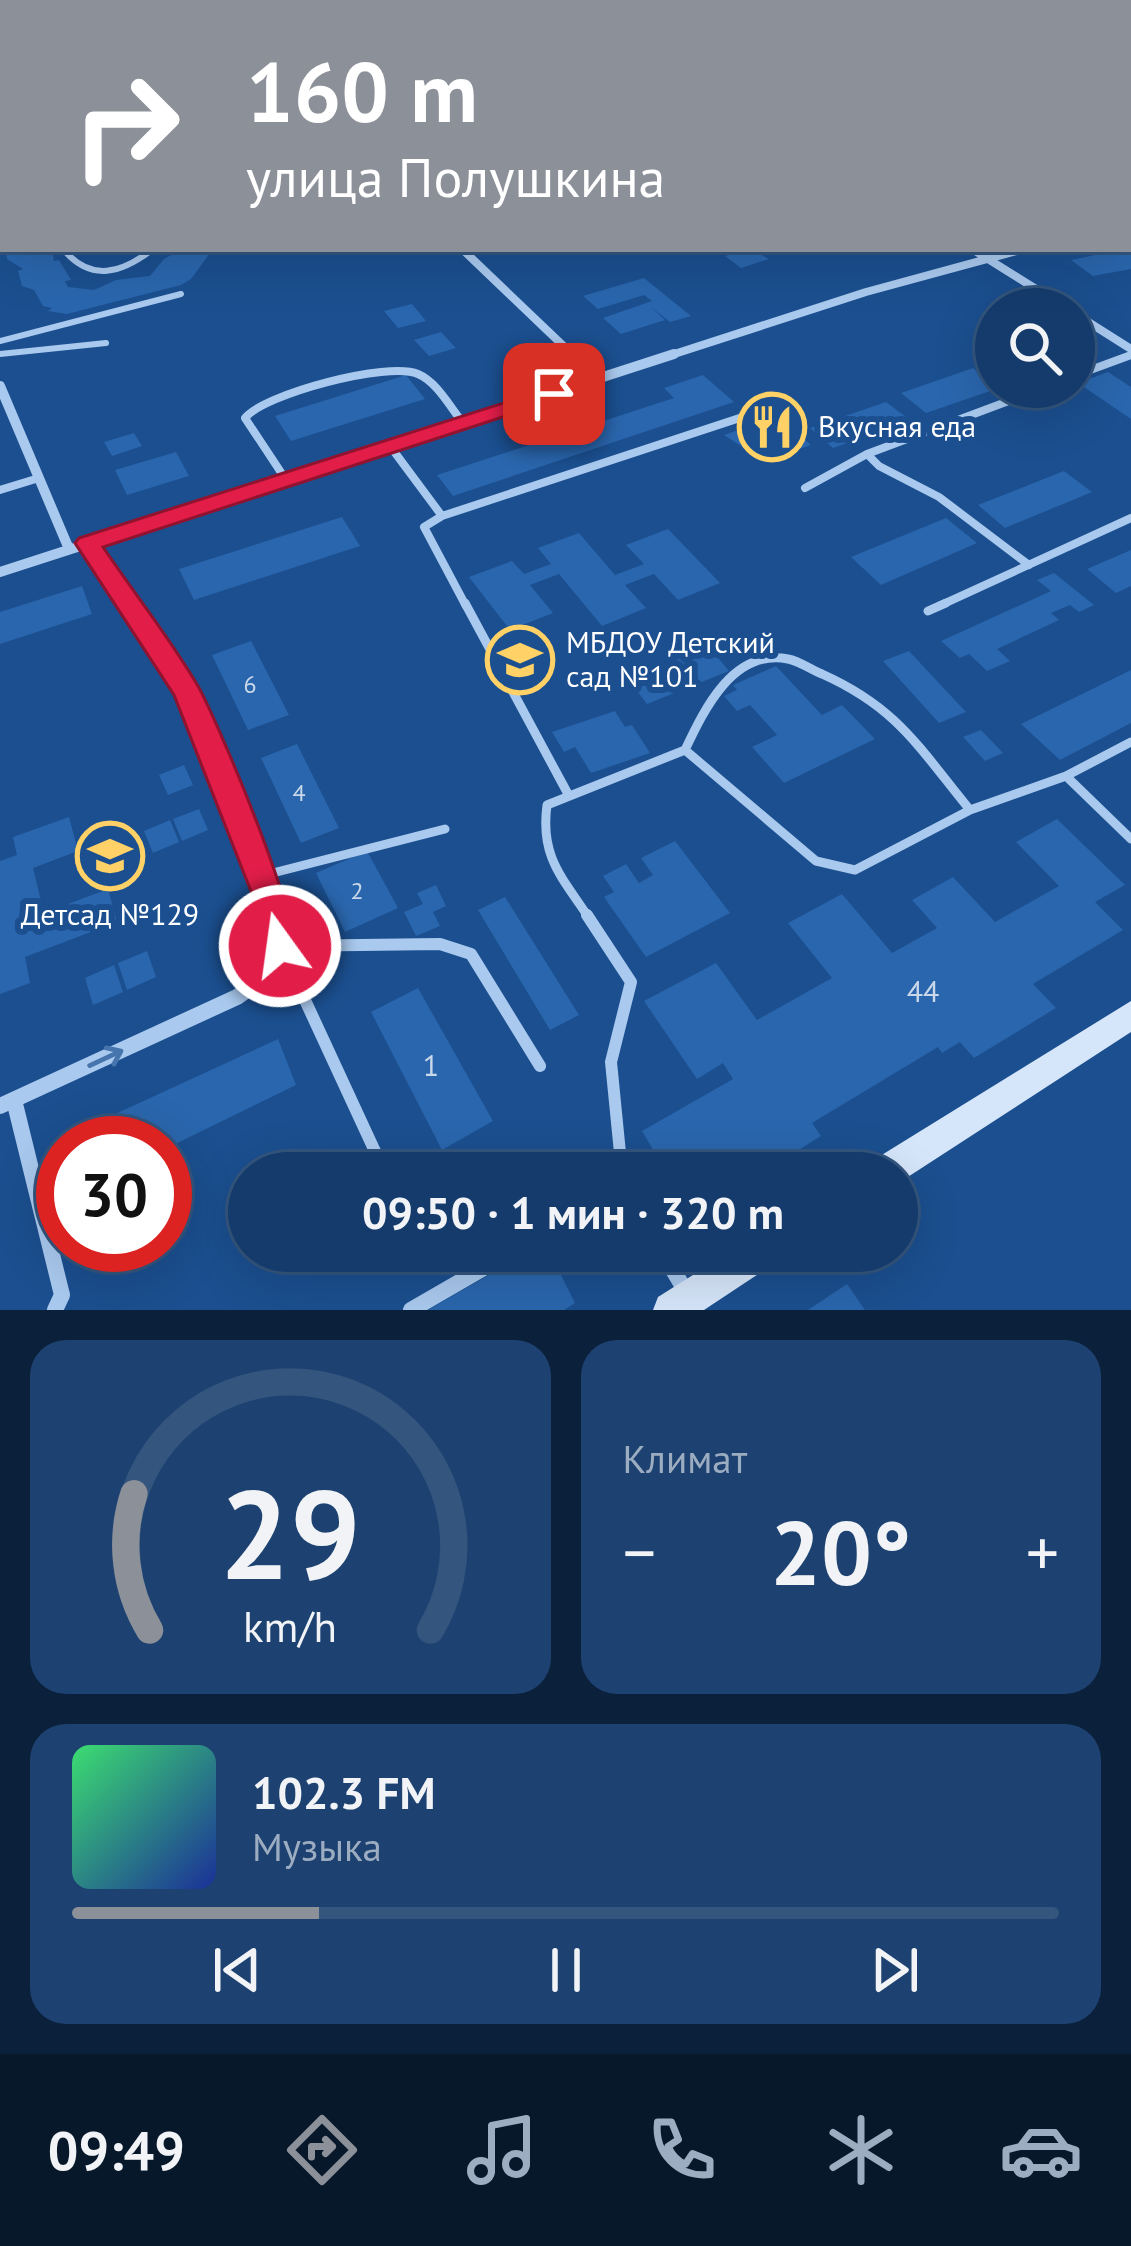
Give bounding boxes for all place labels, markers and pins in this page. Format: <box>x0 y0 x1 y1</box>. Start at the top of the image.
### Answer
pin <box>503 343 605 445</box>
restaurant icon: Вкусная еда <box>737 392 807 462</box>
place label: Вкусная еда <box>818 406 976 445</box>
place label: МБДОУ Детский сад №101 <box>566 622 775 695</box>
school or university icon: МБДОУ Детский сад №101 <box>485 625 555 695</box>
school or university icon: Детсад №129 <box>75 821 145 891</box>
place label: Детсад №129 <box>21 894 199 933</box>

